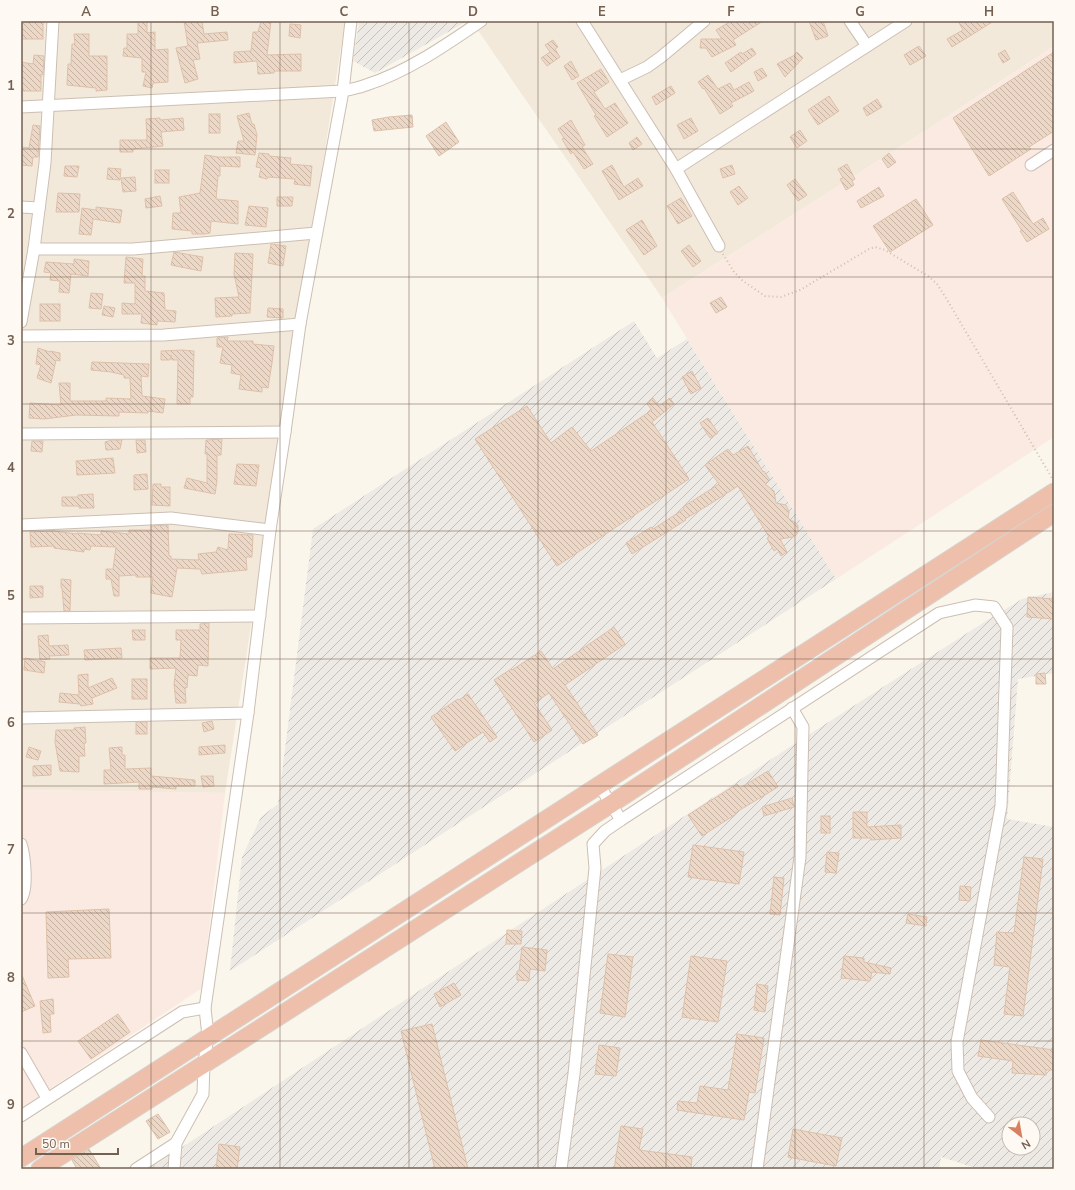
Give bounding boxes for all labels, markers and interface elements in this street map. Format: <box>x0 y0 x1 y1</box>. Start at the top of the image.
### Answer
text: A <box>81 3 91 21</box>
text: B <box>211 3 220 21</box>
text: C <box>340 3 349 21</box>
text: D <box>468 3 478 21</box>
text: E <box>598 3 606 21</box>
text: F <box>727 3 735 21</box>
text: G <box>855 3 865 21</box>
text: H <box>984 3 994 21</box>
text: 1 <box>7 77 15 95</box>
text: 2 <box>7 205 15 223</box>
text: 3 <box>7 332 15 350</box>
text: 4 <box>7 459 15 477</box>
text: 5 <box>7 587 15 605</box>
text: 6 <box>7 714 15 732</box>
text: 7 <box>7 841 15 859</box>
text: 8 <box>7 969 15 987</box>
text: 9 <box>7 1096 15 1114</box>
north arrow <box>1001 1116 1041 1156</box>
scale bar <box>36 1130 118 1156</box>
text: 50 m <box>42 1136 70 1152</box>
text: N <box>1019 1136 1033 1153</box>

